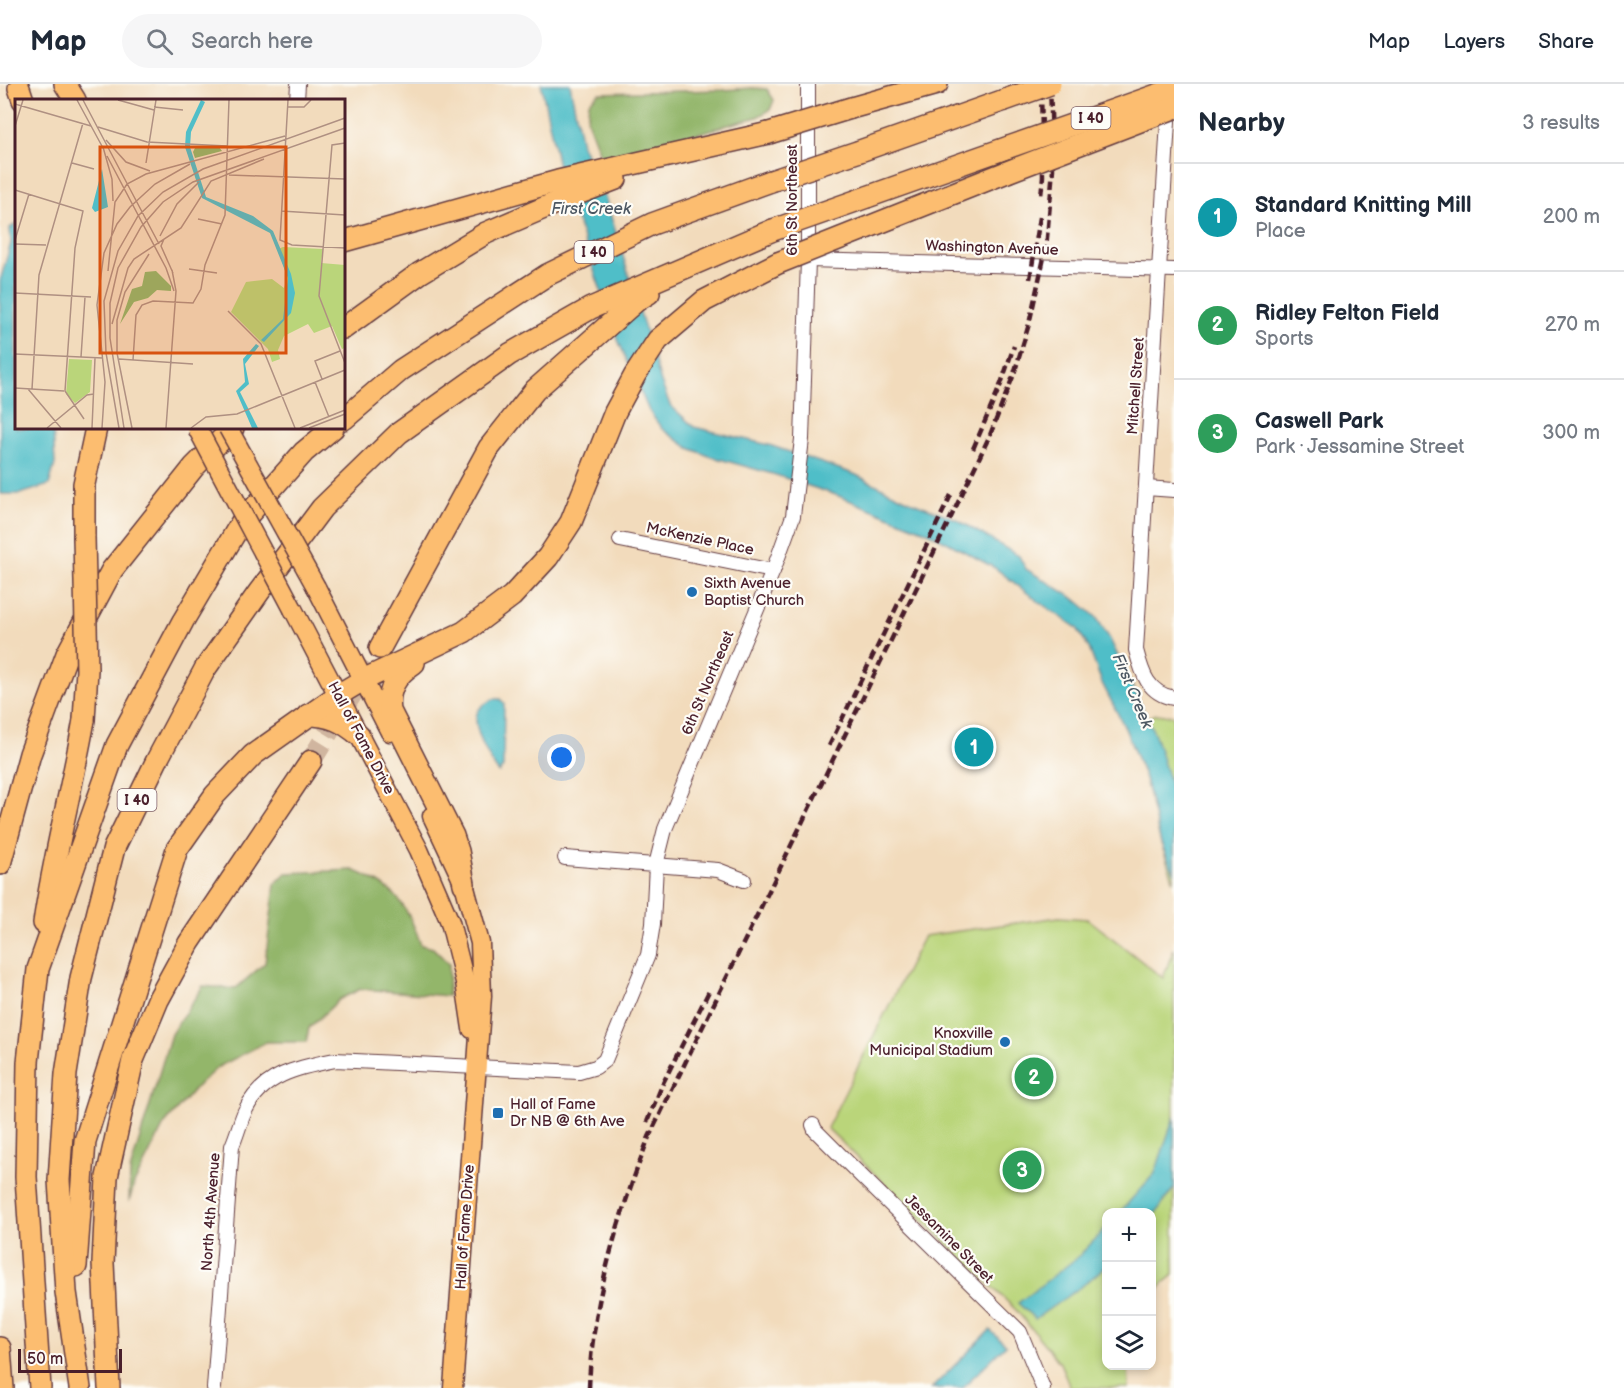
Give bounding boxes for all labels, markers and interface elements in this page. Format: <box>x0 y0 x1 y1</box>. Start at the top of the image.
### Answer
search box <box>122 14 542 68</box>
text: Map <box>30 25 86 58</box>
icon: search <box>143 25 176 58</box>
text: Search here <box>191 28 313 55</box>
text: Map <box>1368 29 1410 54</box>
text: Layers <box>1443 29 1505 54</box>
text: Share <box>1538 29 1594 54</box>
inset map <box>15 99 345 429</box>
road number: I 40 <box>1072 107 1110 129</box>
text: Nearby <box>1198 108 1285 139</box>
text: 3 results <box>1522 111 1600 135</box>
street label: 6th St Northeast <box>783 144 802 256</box>
text: Standard Knitting Mill <box>1255 192 1472 219</box>
water label: First Creek <box>551 200 632 219</box>
text: 1 <box>1213 205 1222 229</box>
text: 200 m <box>1543 205 1600 229</box>
text: Place <box>1255 219 1306 243</box>
street label: Washington Avenue <box>925 236 1059 260</box>
road number: I 40 <box>574 241 614 263</box>
text: Ridley Felton Field <box>1255 300 1439 327</box>
text: 2 <box>1212 313 1223 337</box>
text: 270 m <box>1545 313 1600 337</box>
text: Sports <box>1255 327 1313 351</box>
street label: Mitchell Street <box>1123 336 1149 435</box>
text: Caswell Park <box>1255 408 1384 435</box>
text: 3 <box>1212 421 1223 445</box>
text: 300 m <box>1542 421 1600 445</box>
text: Park · Jessamine Street <box>1255 435 1464 459</box>
street label: McKenzie Place <box>644 518 756 560</box>
place label: Sixth Avenue Baptist Church <box>704 574 804 610</box>
marker: Sixth Avenue Baptist Church <box>685 585 699 599</box>
street label: 6th St Northeast <box>678 628 739 738</box>
water label: First Creek <box>1108 651 1157 732</box>
street label: Hall of Fame Drive <box>323 678 399 798</box>
pin: 1 <box>954 724 994 770</box>
your location <box>547 743 576 772</box>
road number: I 40 <box>118 789 156 811</box>
place label: Knoxville Municipal Stadium <box>869 1024 993 1060</box>
marker: Knoxville Municipal Stadium <box>998 1035 1012 1049</box>
pin: 2 <box>1014 1054 1054 1100</box>
place label: Hall of Fame Dr NB @ 6th Ave <box>510 1095 625 1131</box>
marker: Hall of Fame Dr NB @ 6th Ave <box>491 1106 505 1120</box>
pin: 3 <box>1002 1148 1042 1192</box>
street label: North 4th Avenue <box>197 1152 225 1272</box>
street label: Hall of Fame Drive <box>451 1164 479 1290</box>
street label: Jessamine Street <box>901 1191 998 1288</box>
map controls <box>1102 1208 1156 1370</box>
button: + <box>1102 1208 1156 1262</box>
button: − <box>1102 1262 1156 1316</box>
button: layers <box>1102 1316 1156 1370</box>
scale bar <box>18 1346 122 1374</box>
text: 50 m <box>27 1350 63 1369</box>

